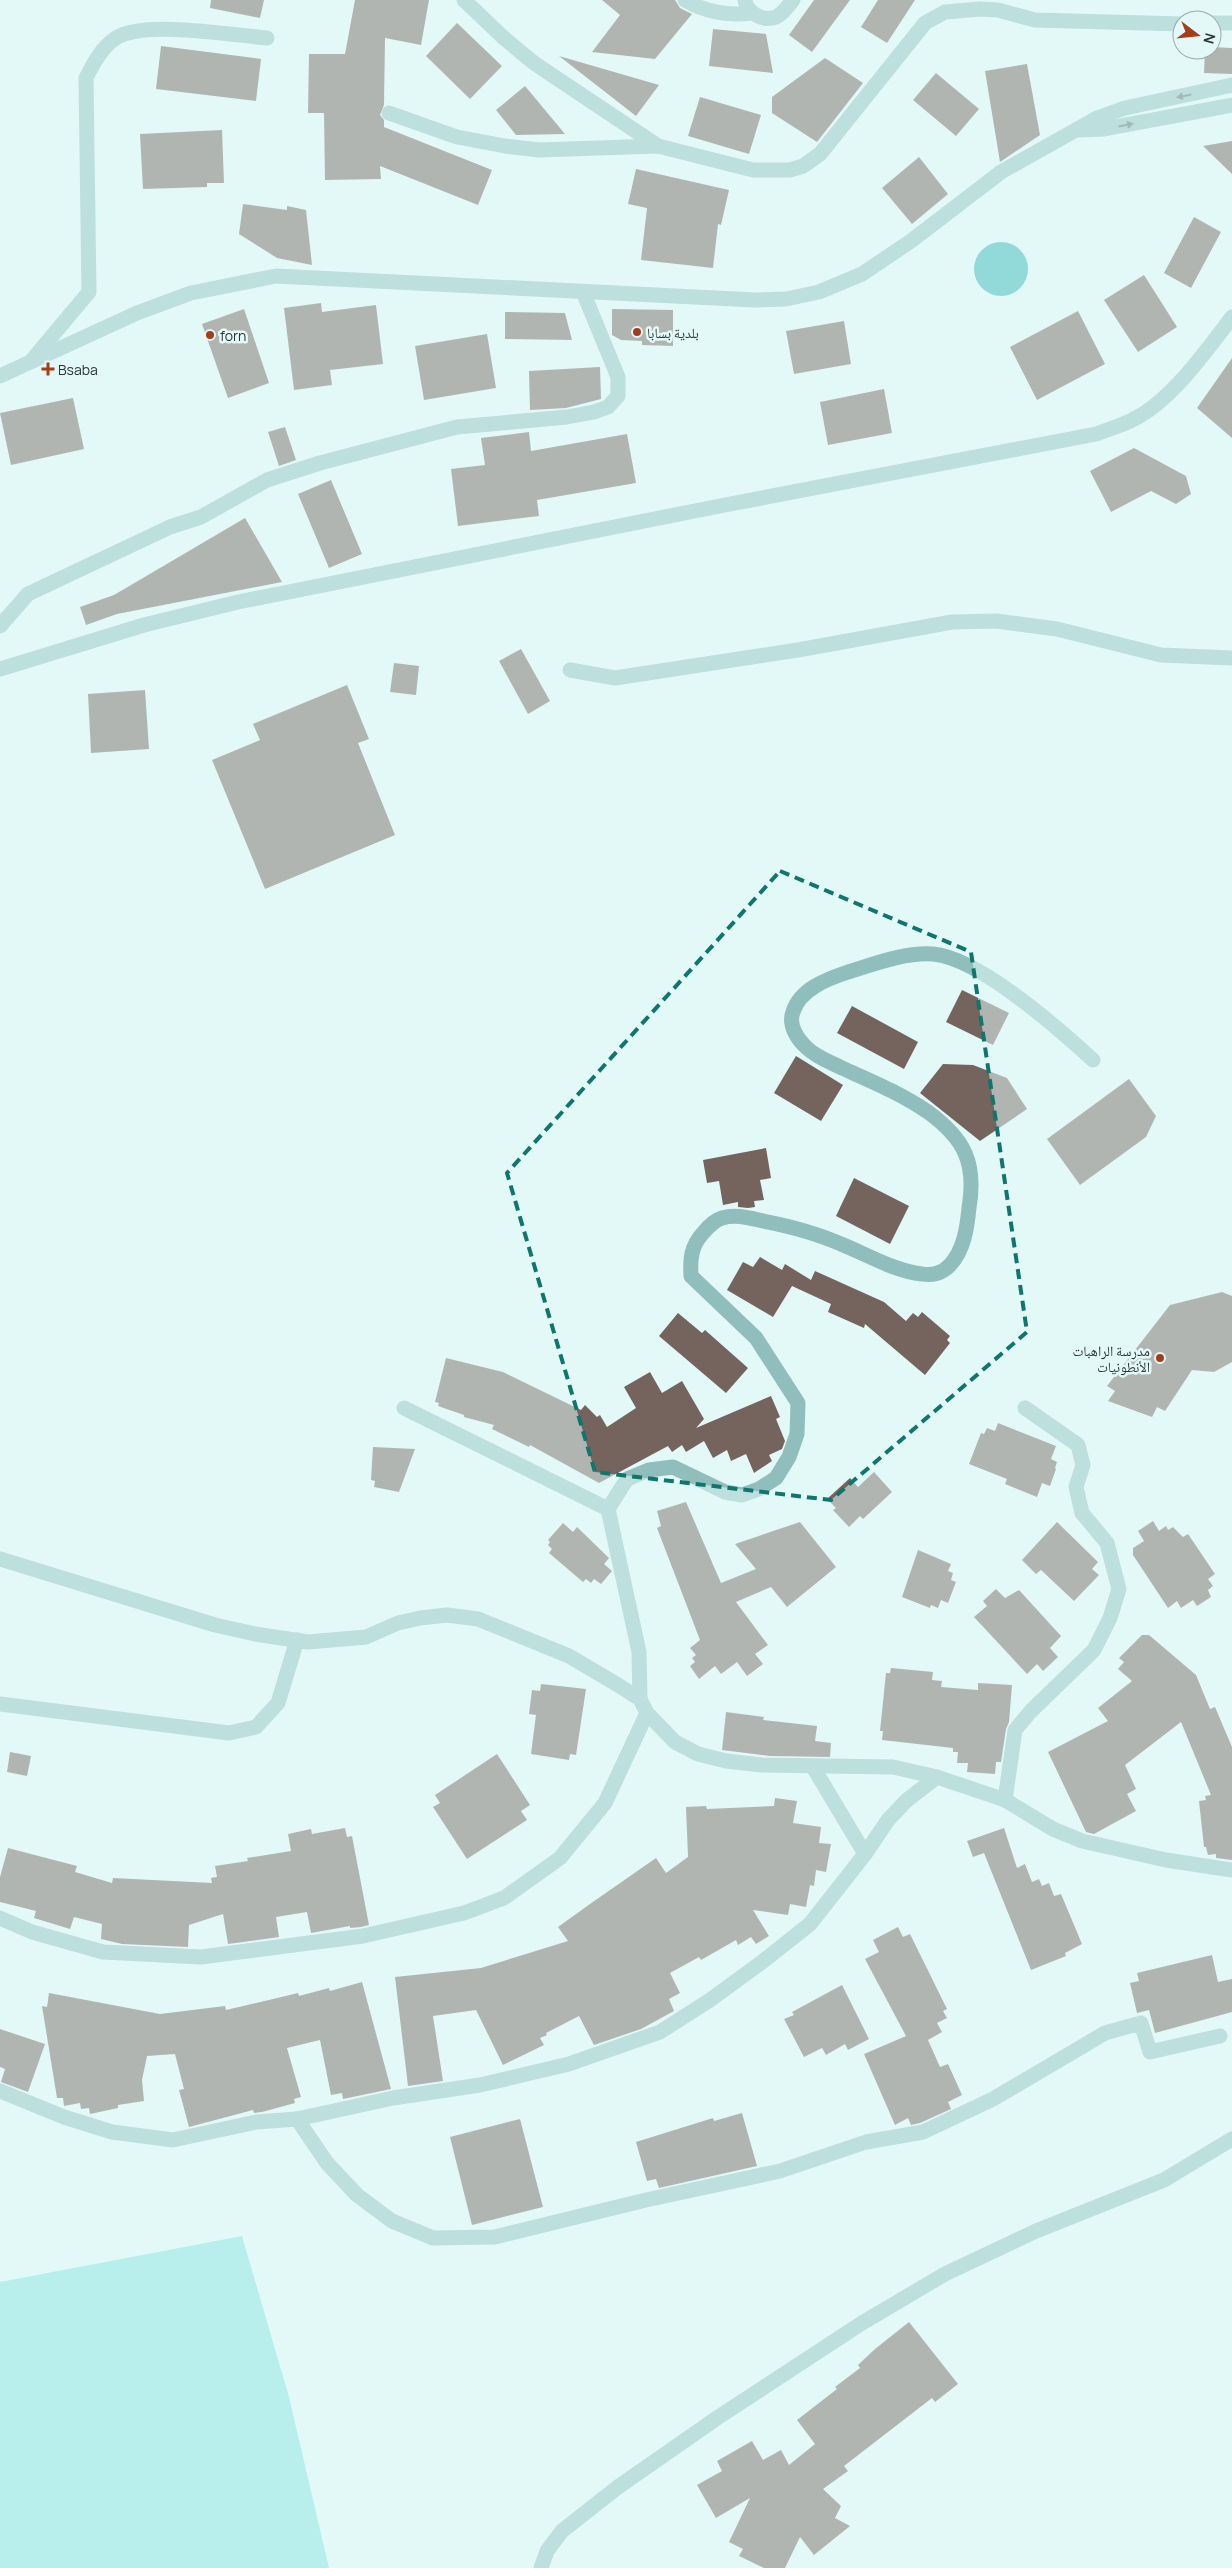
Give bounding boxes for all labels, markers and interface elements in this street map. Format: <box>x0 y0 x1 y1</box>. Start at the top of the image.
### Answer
north arrow <box>1172 10 1222 60</box>
text: N <box>1199 31 1220 46</box>
one-way arrow <box>1177 92 1192 100</box>
one-way arrow <box>1118 121 1133 129</box>
place label: بلدية بسابا <box>647 323 699 342</box>
place label: forn <box>220 326 246 345</box>
marker: بلدية بسابا <box>631 326 643 338</box>
marker: forn <box>204 329 216 341</box>
place label: Bsaba <box>58 360 98 379</box>
marker: Bsaba <box>42 363 54 375</box>
place label: مدرسة الراهبات الأنطونيات <box>1072 1341 1150 1376</box>
marker: مدرسة الراهبات الأنطونيات <box>1154 1352 1166 1364</box>

